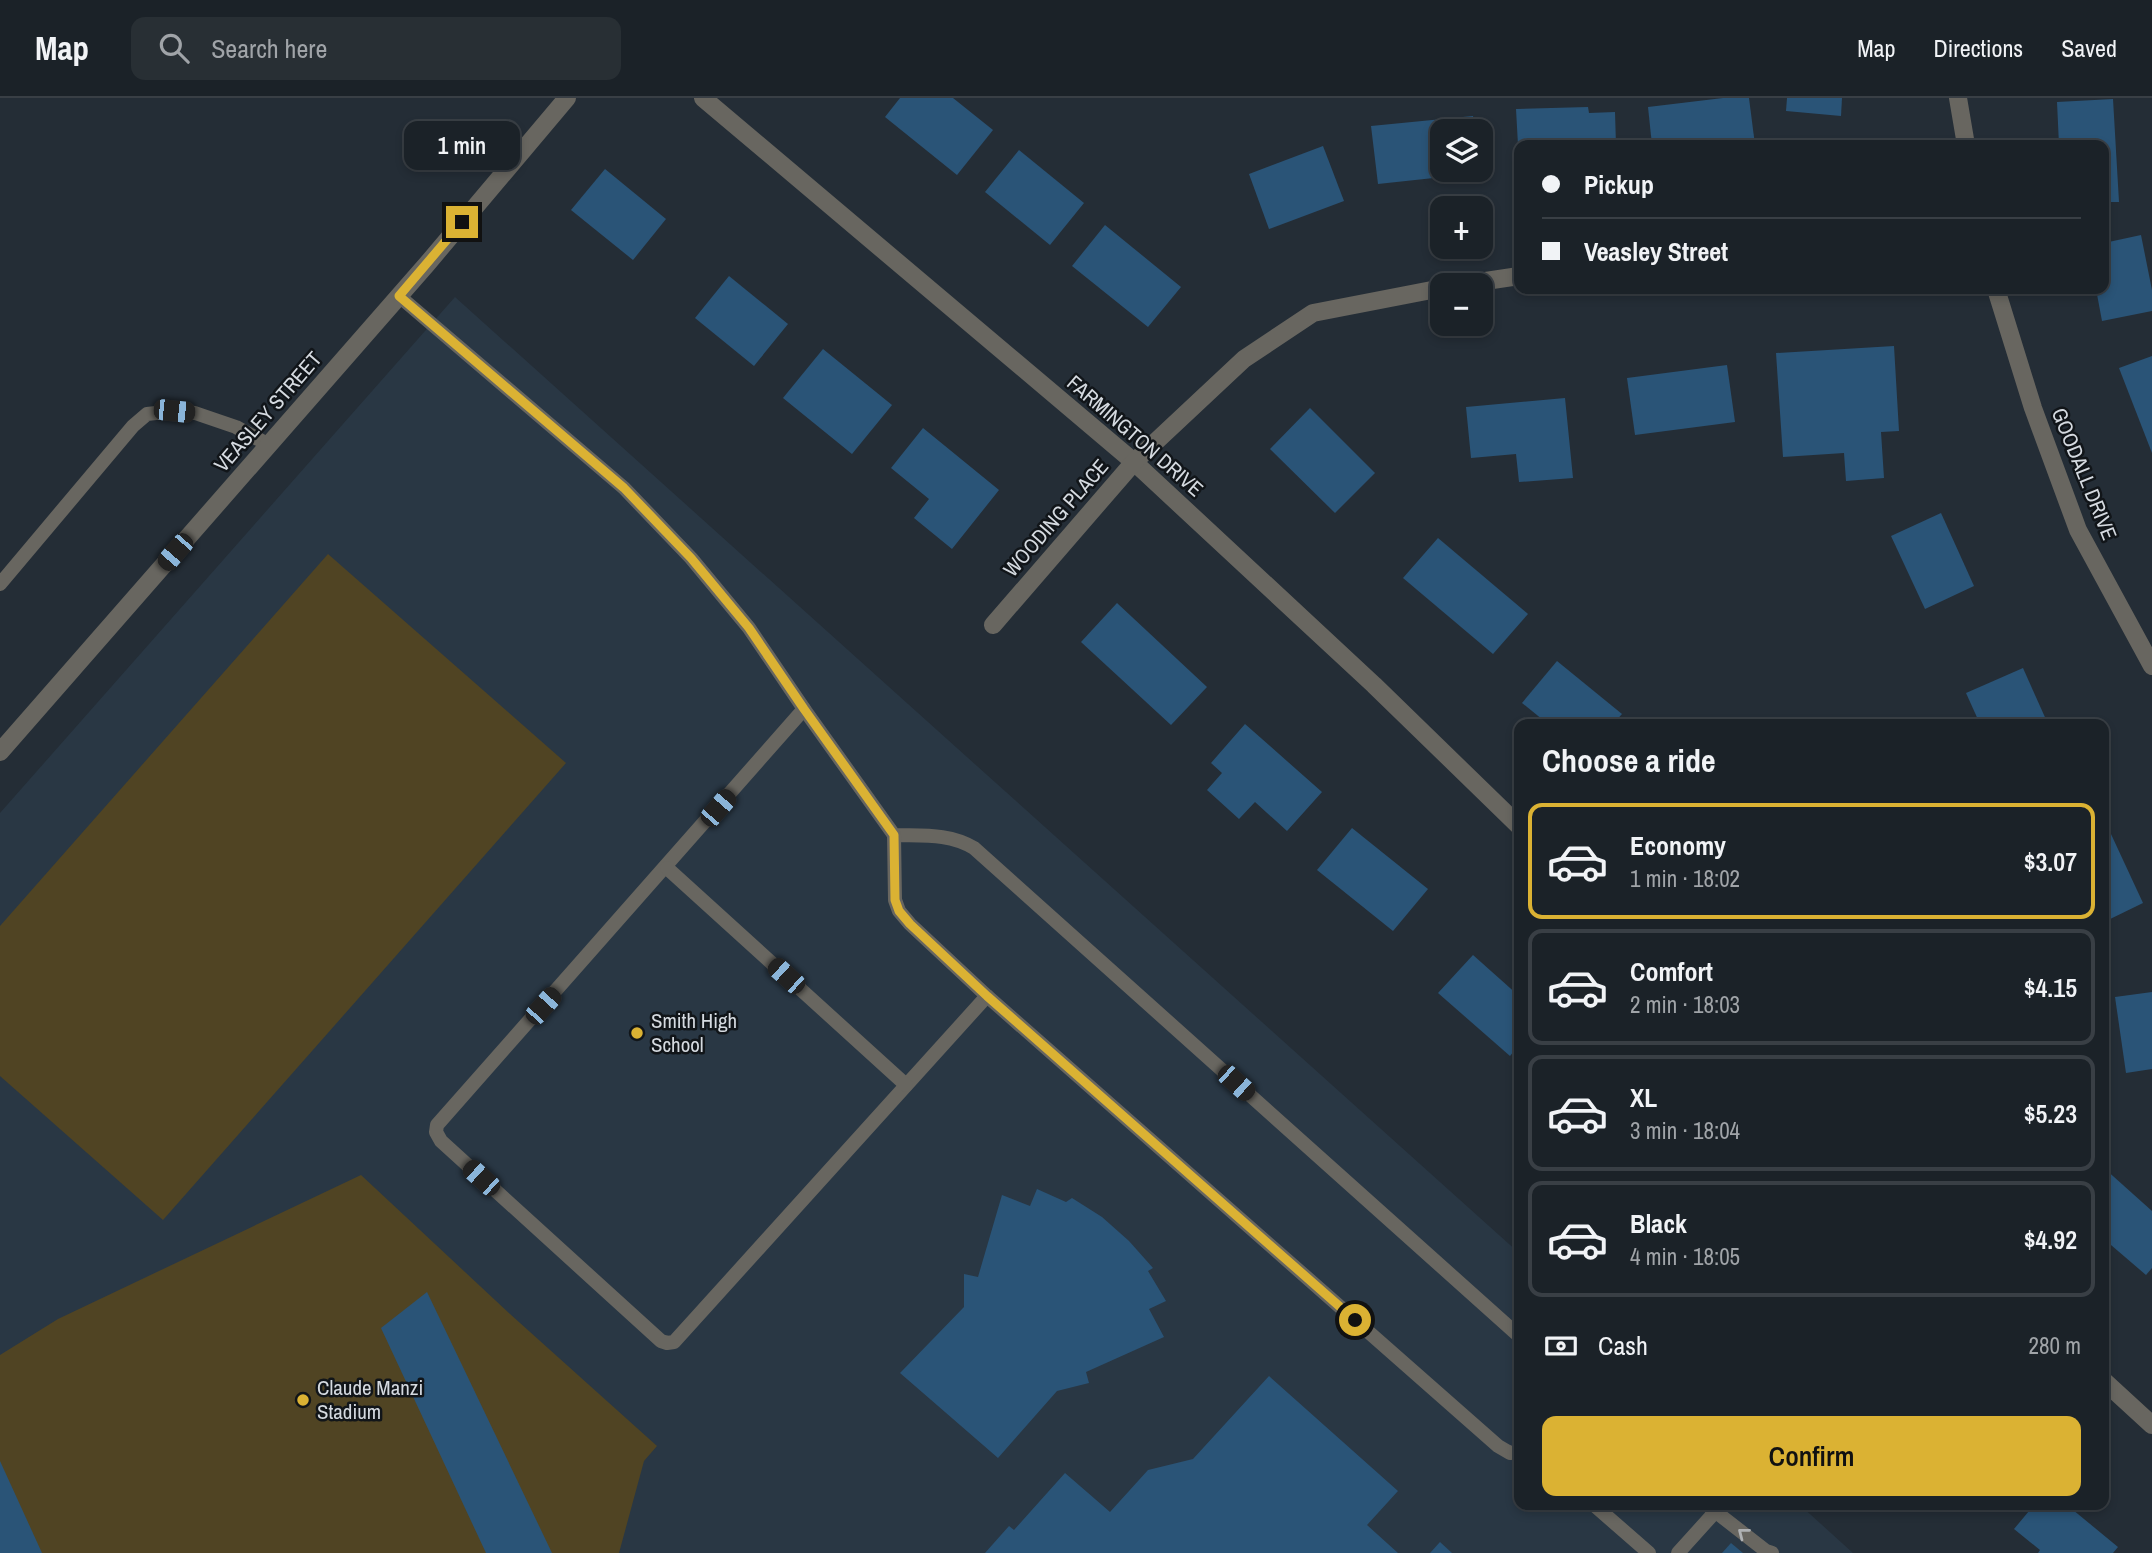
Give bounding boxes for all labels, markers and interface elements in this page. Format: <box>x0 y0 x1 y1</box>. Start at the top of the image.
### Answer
search box <box>131 17 621 80</box>
text: Map <box>35 26 89 70</box>
icon: search <box>155 29 193 67</box>
text: Search here <box>211 31 327 66</box>
text: Map <box>1857 32 1895 64</box>
text: Directions <box>1933 32 2023 64</box>
text: Saved <box>2061 32 2117 64</box>
map controls <box>1430 119 1493 336</box>
button: layers <box>1430 119 1493 182</box>
callout: 1 min <box>404 121 520 170</box>
text: 1 min <box>438 130 486 161</box>
text: Pickup <box>1584 167 1654 202</box>
button: + <box>1430 196 1493 259</box>
route end <box>446 206 478 238</box>
text: Veasley Street <box>1584 234 1728 269</box>
button: − <box>1430 273 1493 336</box>
street label: VEASLEY STREET <box>207 345 328 478</box>
street label: FARMINGTON DRIVE <box>1061 368 1210 503</box>
car <box>153 398 196 424</box>
street label: GOODALL DRIVE <box>2045 403 2124 544</box>
street label: WOODING PLACE <box>996 453 1115 583</box>
car <box>154 529 197 575</box>
text: Choose a ride <box>1542 739 1716 782</box>
car <box>697 785 740 831</box>
text: Economy <box>1630 828 1726 863</box>
icon: car <box>1546 830 1609 893</box>
text: $3.07 <box>2024 844 2077 879</box>
text: 1 min · 18:02 <box>1630 863 1740 894</box>
car <box>764 954 809 998</box>
text: Comfort <box>1630 954 1713 989</box>
icon: car <box>1546 956 1609 1019</box>
text: $4.15 <box>2024 970 2077 1005</box>
car <box>522 983 565 1029</box>
text: 2 min · 18:03 <box>1630 989 1740 1020</box>
place label: Smith High School <box>651 1006 737 1059</box>
marker: Smith High School <box>629 1025 645 1041</box>
car <box>1214 1061 1259 1105</box>
text: XL <box>1630 1080 1657 1115</box>
icon: car <box>1546 1082 1609 1145</box>
text: $5.23 <box>2024 1096 2077 1131</box>
text: 3 min · 18:04 <box>1630 1115 1740 1146</box>
car <box>459 1156 504 1200</box>
text: Black <box>1630 1206 1687 1241</box>
icon: car <box>1546 1208 1609 1271</box>
text: $4.92 <box>2024 1222 2077 1257</box>
text: 4 min · 18:05 <box>1630 1241 1740 1272</box>
route start <box>1339 1304 1371 1336</box>
icon: cash <box>1542 1327 1580 1365</box>
text: Cash <box>1598 1328 1648 1363</box>
text: 280 m <box>2029 1330 2081 1361</box>
place label: Claude Manzi Stadium <box>317 1373 423 1426</box>
marker: Claude Manzi Stadium <box>295 1392 311 1408</box>
button: Confirm <box>1542 1416 2081 1496</box>
one-way arrow <box>1738 1528 1750 1541</box>

